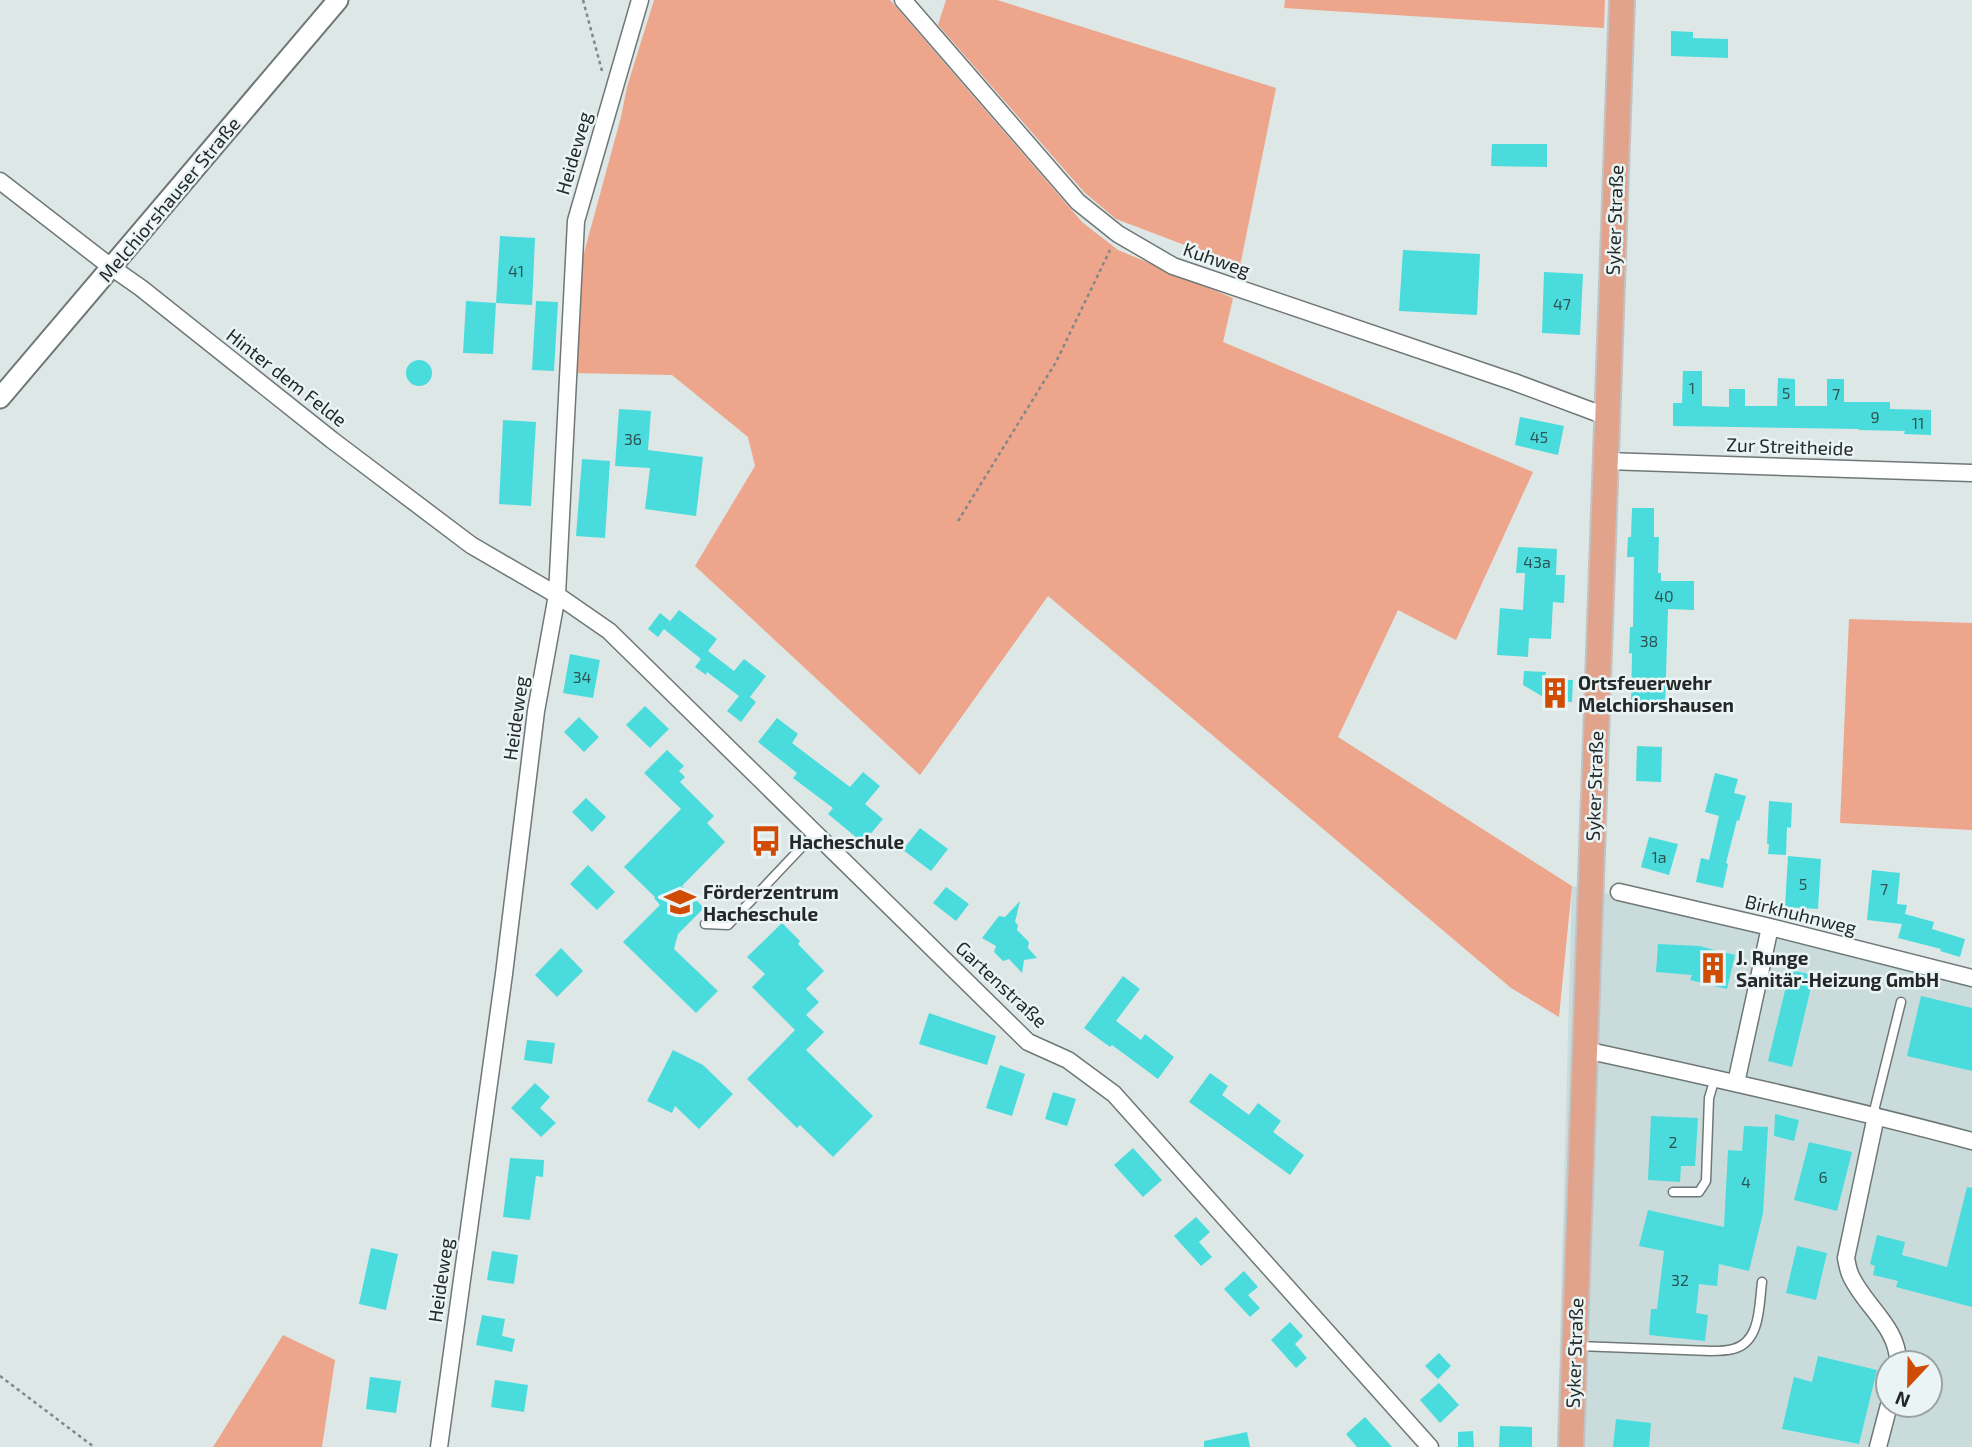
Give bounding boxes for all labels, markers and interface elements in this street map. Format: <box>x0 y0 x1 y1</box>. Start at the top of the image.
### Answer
street label: Heideweg <box>550 109 596 197</box>
street label: Melchiorshauser Straße <box>93 112 245 286</box>
street label: Syker Straße <box>1601 164 1627 276</box>
street label: Kuhweg <box>1180 237 1254 281</box>
house number: 41 <box>508 261 524 280</box>
house number: 47 <box>1553 294 1571 313</box>
street label: Hinter dem Felde <box>222 323 352 431</box>
house number: 1 <box>1689 378 1695 397</box>
house number: 5 <box>1782 383 1790 402</box>
house number: 7 <box>1832 384 1840 403</box>
house number: 9 <box>1870 407 1880 426</box>
house number: 11 <box>1912 413 1924 432</box>
house number: 45 <box>1530 427 1548 446</box>
house number: 36 <box>624 429 642 448</box>
street label: Zur Streitheide <box>1726 432 1854 460</box>
house number: 43a <box>1523 552 1551 571</box>
house number: 40 <box>1654 586 1674 605</box>
house number: 38 <box>1640 631 1658 650</box>
house number: 34 <box>573 667 592 686</box>
place label: Ortsfeuerwehr Melchiorshausen <box>1578 671 1734 716</box>
street label: Heideweg <box>498 674 532 762</box>
building icon: Ortsfeuerwehr Melchiorshausen <box>1538 676 1572 710</box>
street label: Syker Straße <box>1581 730 1607 842</box>
bus stop icon: Hacheschule <box>749 824 783 858</box>
place label: Hacheschule <box>789 830 904 853</box>
house number: 1a <box>1651 847 1667 866</box>
house number: 5 <box>1799 874 1807 893</box>
house number: 7 <box>1880 879 1888 898</box>
place label: Förderzentrum Hacheschule <box>703 880 839 925</box>
school or university icon: Förderzentrum Hacheschule <box>663 885 697 919</box>
street label: Birkhuhnweg <box>1743 889 1860 939</box>
street label: Gartenstraße <box>952 936 1052 1032</box>
place label: J. Runge Sanitär-Heizung GmbH <box>1736 946 1939 991</box>
building icon: J. Runge Sanitär-Heizung GmbH <box>1696 951 1730 985</box>
house number: 2 <box>1669 1132 1678 1151</box>
house number: 6 <box>1818 1167 1828 1186</box>
house number: 4 <box>1741 1172 1751 1191</box>
street label: Heideweg <box>423 1236 457 1324</box>
house number: 32 <box>1671 1270 1689 1289</box>
street label: Syker Straße <box>1561 1297 1587 1409</box>
north arrow <box>1874 1349 1944 1419</box>
text: N <box>1892 1387 1913 1413</box>

